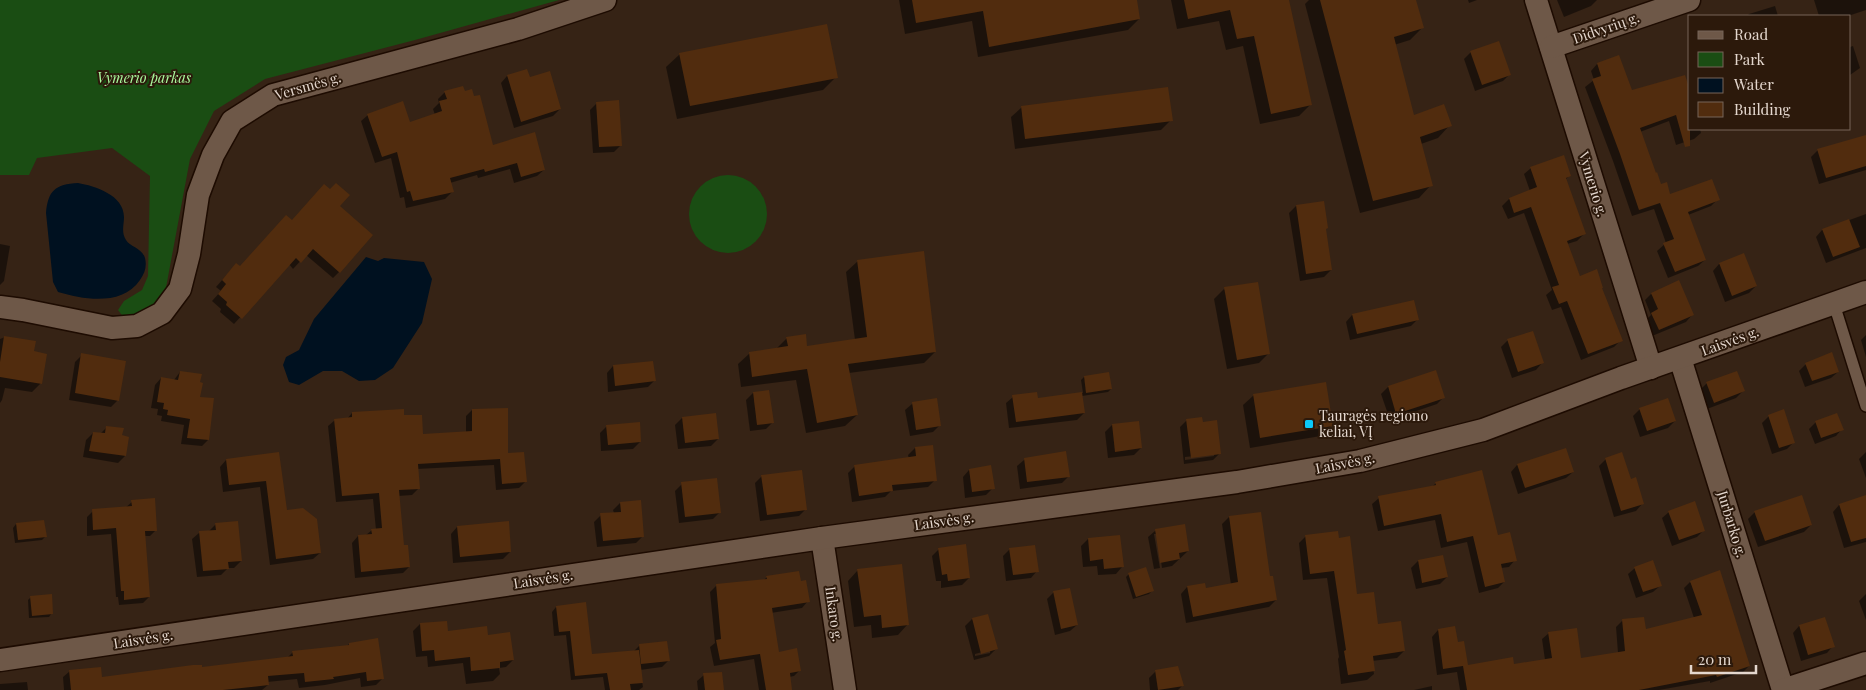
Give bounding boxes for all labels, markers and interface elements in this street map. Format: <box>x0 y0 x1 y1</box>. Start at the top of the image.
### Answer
street label: Didvyrių g. <box>1570 7 1642 48</box>
legend <box>1688 15 1851 130</box>
text: Road <box>1734 24 1768 44</box>
text: Park <box>1734 49 1766 69</box>
street label: Versmės g. <box>272 67 343 104</box>
park label: Vymerio parkas <box>97 68 192 87</box>
text: Water <box>1733 74 1774 94</box>
text: Building <box>1734 99 1791 119</box>
street label: Vymerio g. <box>1574 148 1612 219</box>
street label: Laisvės g. <box>1698 321 1761 360</box>
place label: Tauragės regiono keliai, VĮ <box>1319 406 1428 441</box>
marker: Tauragės regiono keliai, VĮ <box>1303 418 1315 430</box>
street label: Laisvės g. <box>1314 447 1376 478</box>
street label: Jurbarko g. <box>1713 487 1752 559</box>
street label: Laisvės g. <box>913 507 975 534</box>
street label: Laisvės g. <box>512 564 574 593</box>
street label: Inkaro g. <box>821 585 848 643</box>
street label: Laisvės g. <box>112 624 174 653</box>
scale bar <box>1691 642 1756 674</box>
text: 20 m <box>1698 649 1732 669</box>

